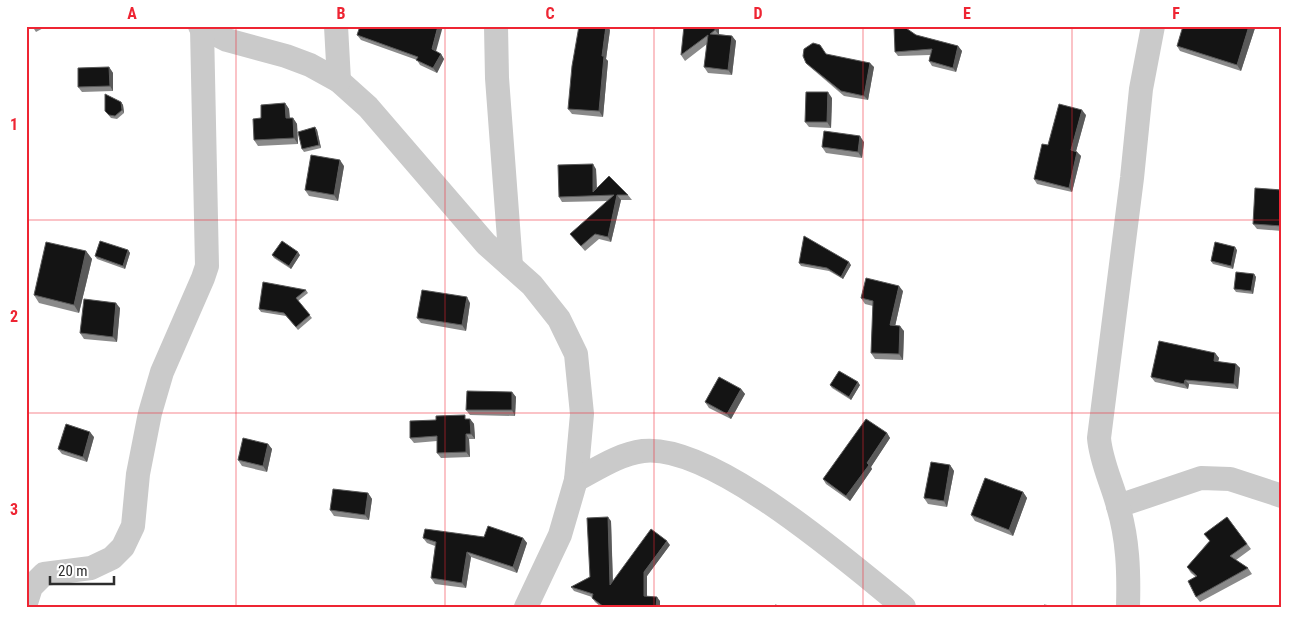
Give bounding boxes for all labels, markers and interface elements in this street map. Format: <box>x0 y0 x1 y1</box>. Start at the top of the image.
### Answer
text: A <box>127 4 137 23</box>
text: B <box>337 4 346 23</box>
text: C <box>545 4 555 23</box>
text: D <box>753 4 763 23</box>
text: E <box>963 4 971 23</box>
text: F <box>1172 4 1180 23</box>
text: 1 <box>10 115 18 134</box>
text: 2 <box>10 307 18 326</box>
text: 3 <box>10 500 18 519</box>
scale bar <box>50 553 114 585</box>
text: 20 m <box>58 562 88 580</box>

